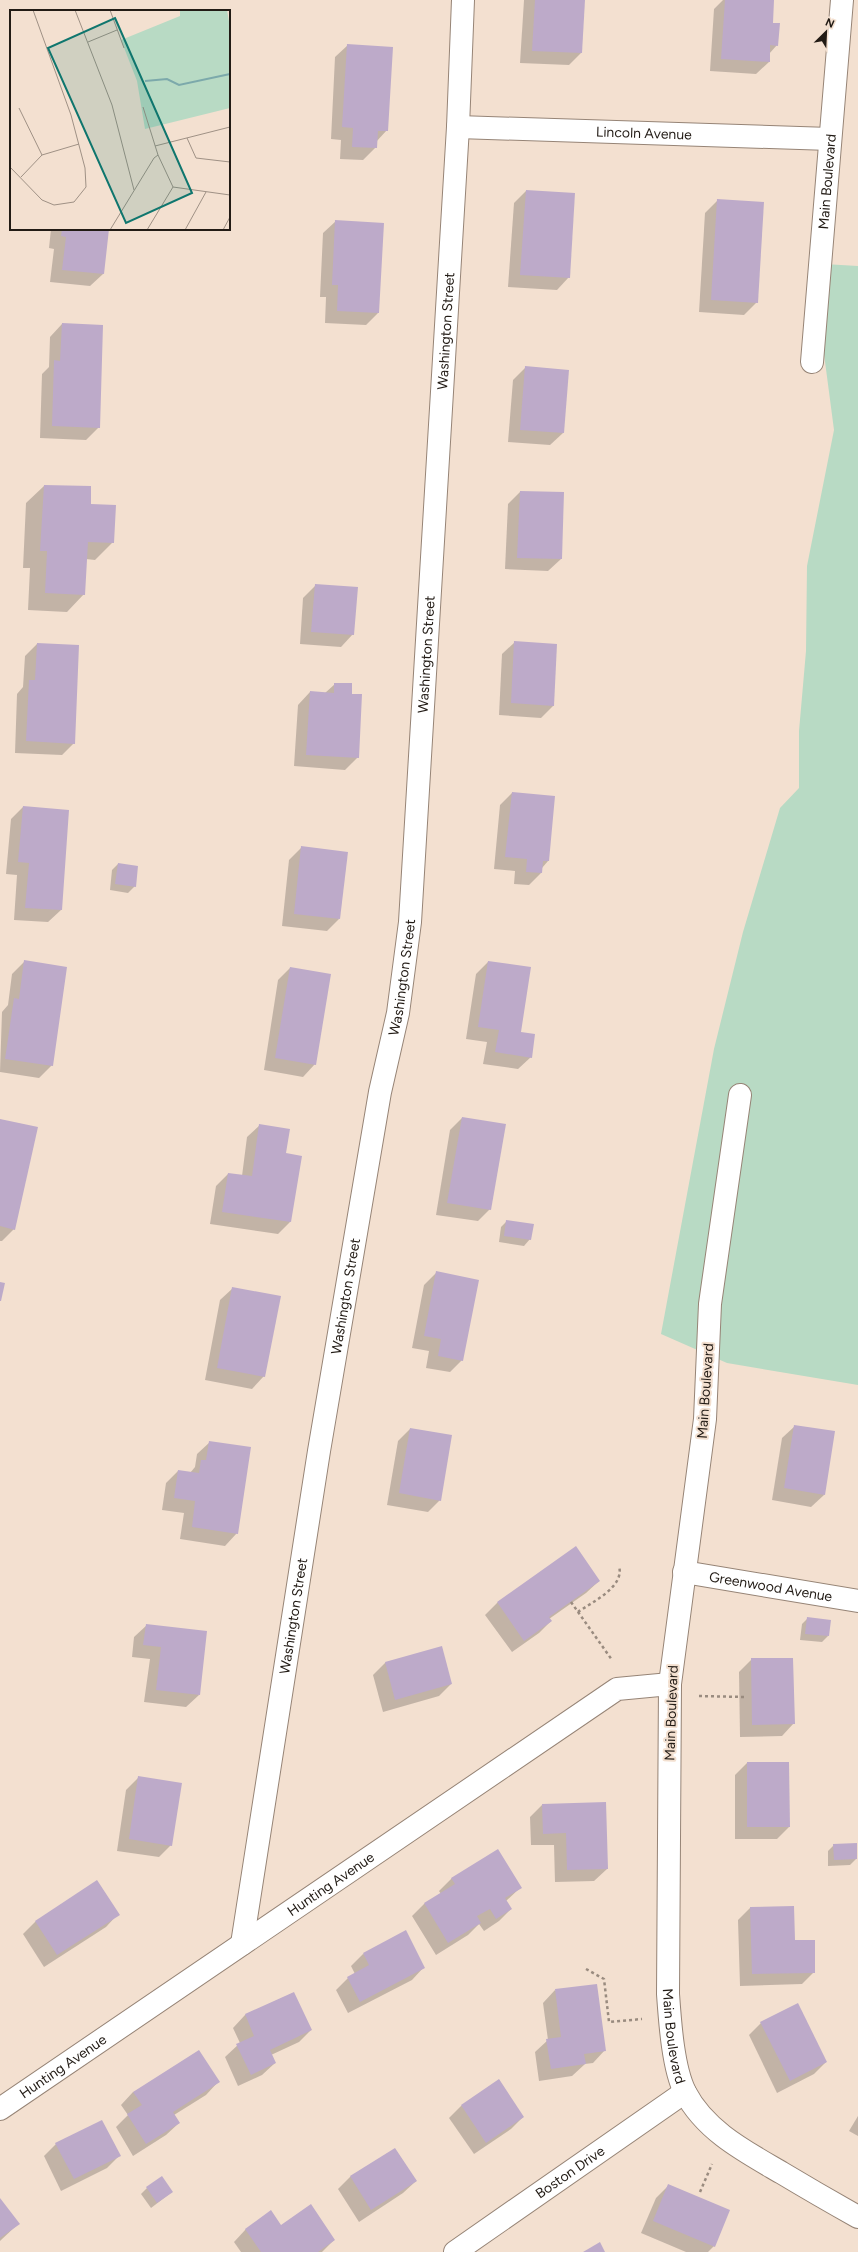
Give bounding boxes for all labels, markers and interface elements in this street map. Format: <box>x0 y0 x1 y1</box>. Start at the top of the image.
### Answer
inset map <box>10 10 230 230</box>
north arrow <box>806 12 846 52</box>
text: N <box>823 16 836 31</box>
street label: Lincoln Avenue <box>596 123 692 144</box>
street label: Main Boulevard <box>815 133 840 230</box>
street label: Washington Street <box>434 272 458 390</box>
street label: Washington Street <box>415 595 439 714</box>
street label: Washington Street <box>385 919 419 1037</box>
street label: Washington Street <box>328 1237 364 1356</box>
street label: Main Boulevard <box>694 1343 717 1439</box>
street label: Washington Street <box>276 1557 311 1675</box>
street label: Greenwood Avenue <box>708 1568 834 1606</box>
street label: Main Boulevard <box>661 1665 682 1761</box>
street label: Hunting Avenue <box>284 1849 378 1920</box>
street label: Main Boulevard <box>659 1988 689 2086</box>
street label: Hunting Avenue <box>16 2031 110 2102</box>
street label: Boston Drive <box>532 2142 608 2202</box>

